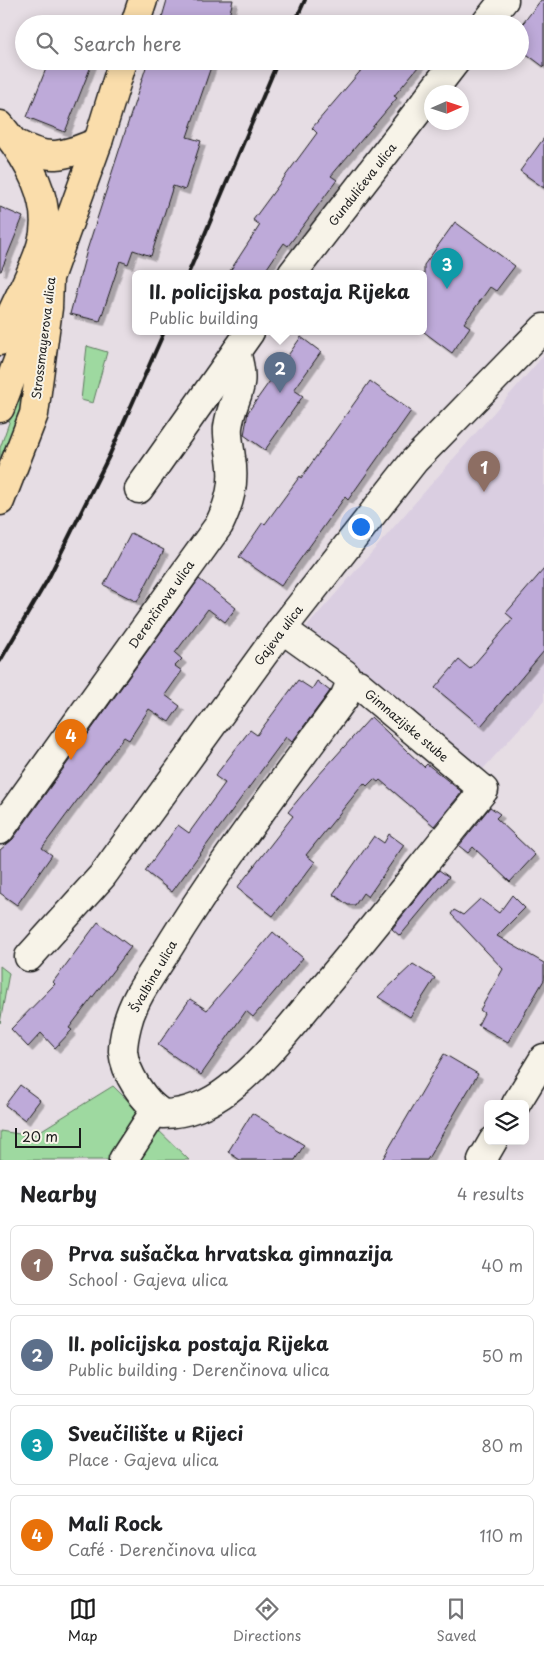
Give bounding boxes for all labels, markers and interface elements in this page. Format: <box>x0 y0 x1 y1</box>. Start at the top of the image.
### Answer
search box <box>15 15 529 70</box>
icon: search <box>33 29 61 57</box>
text: Search here <box>73 29 182 57</box>
north arrow <box>424 85 469 130</box>
street label: Gundulićeva ulica <box>324 138 400 229</box>
pin: 3 <box>431 248 463 289</box>
popup <box>132 270 427 335</box>
street label: Strossmayerova ulica <box>27 275 59 400</box>
text: II. policijska postaja Rijeka <box>149 277 410 305</box>
text: Public building <box>149 305 259 329</box>
pin: 2 <box>264 352 296 393</box>
pin: 1 <box>468 451 500 492</box>
your location <box>348 514 374 540</box>
street label: Derenčinova ulica <box>124 556 198 652</box>
street label: Gajeva ulica <box>249 601 307 669</box>
street label: Gimnazijske stube <box>361 684 453 766</box>
pin: 4 <box>55 719 87 760</box>
street label: Švalbina ulica <box>125 936 181 1015</box>
map controls <box>484 1100 529 1145</box>
button: layers <box>484 1100 529 1145</box>
scale bar <box>15 1125 81 1148</box>
text: 20 m <box>22 1126 58 1147</box>
text: Nearby <box>20 1177 97 1209</box>
text: 4 results <box>457 1181 524 1205</box>
text: Prva sušačka hrvatska gimnazija <box>68 1239 393 1267</box>
text: 1 <box>33 1253 41 1277</box>
text: 40 m <box>481 1253 523 1277</box>
text: School · Gajeva ulica <box>68 1267 228 1291</box>
text: II. policijska postaja Rijeka <box>68 1329 329 1357</box>
text: 2 <box>31 1343 43 1367</box>
text: 50 m <box>482 1343 523 1367</box>
text: Public building · Derenčinova ulica <box>68 1357 329 1381</box>
text: Sveučilište u Rijeci <box>68 1419 243 1447</box>
text: 3 <box>32 1433 42 1457</box>
text: 80 m <box>481 1433 523 1457</box>
text: Place · Gajeva ulica <box>68 1447 218 1471</box>
text: Mali Rock <box>68 1509 163 1537</box>
text: 4 <box>32 1523 42 1547</box>
text: 110 m <box>480 1523 523 1547</box>
text: Café · Derenčinova ulica <box>68 1537 257 1561</box>
tab: Map <box>68 1595 98 1646</box>
tab: Directions <box>233 1595 301 1646</box>
tab: Saved <box>437 1595 476 1646</box>

